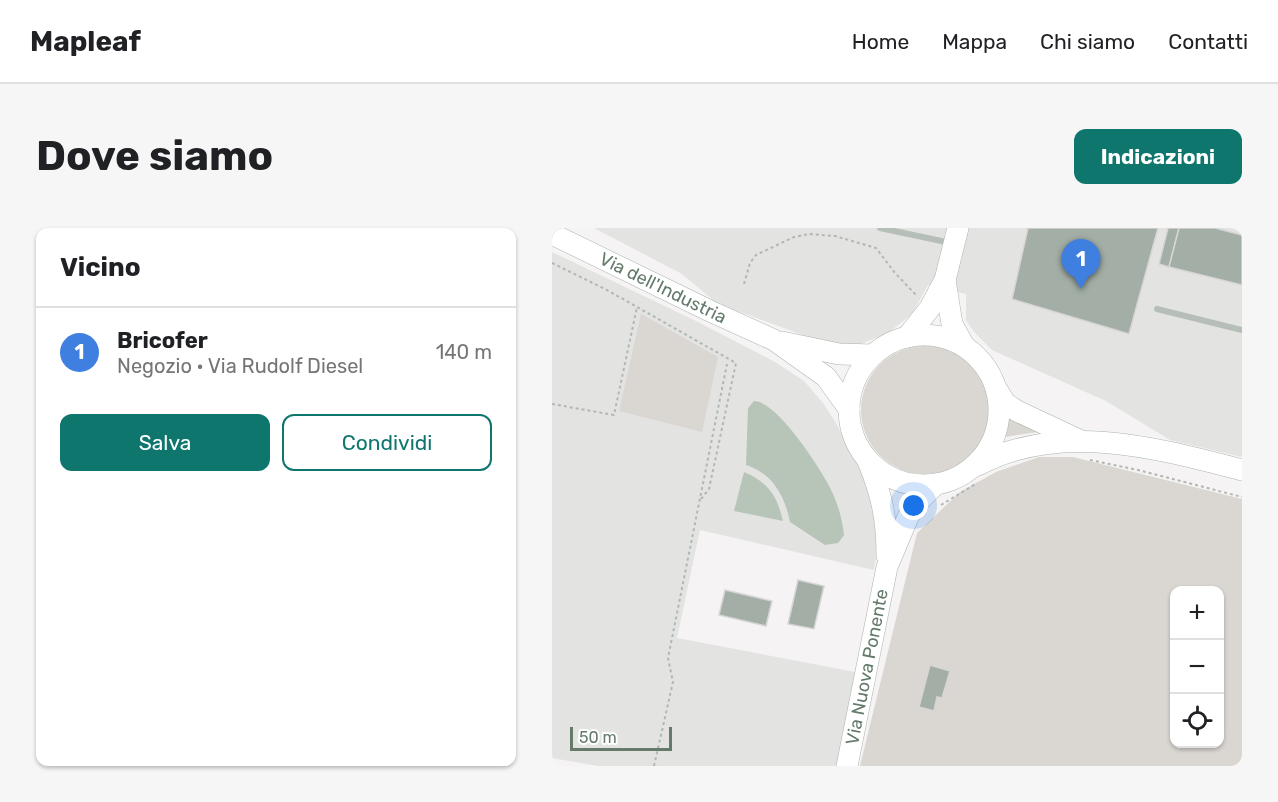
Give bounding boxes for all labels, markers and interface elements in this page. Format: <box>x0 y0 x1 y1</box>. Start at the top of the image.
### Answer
text: Mapleaf <box>30 25 141 58</box>
text: Home <box>852 29 909 54</box>
text: Mappa <box>942 29 1007 54</box>
text: Chi siamo <box>1040 29 1135 54</box>
text: Contatti <box>1168 29 1248 54</box>
button: Indicazioni <box>1074 129 1242 184</box>
text: Dove siamo <box>36 131 273 181</box>
pin: 1 <box>1062 239 1100 289</box>
street label: Via dell'Industria <box>596 248 730 328</box>
text: Vicino <box>60 252 141 283</box>
text: Bricofer <box>117 327 208 354</box>
text: 1 <box>75 340 84 364</box>
text: 140 m <box>436 340 492 364</box>
text: Negozio · Via Rudolf Diesel <box>117 354 363 378</box>
button: Salva <box>60 414 270 471</box>
button: Condividi <box>282 414 492 471</box>
your location <box>899 491 928 520</box>
map controls <box>1170 586 1224 748</box>
button: + <box>1170 586 1224 640</box>
street label: Via Nuova Ponente <box>841 587 893 747</box>
button: − <box>1170 640 1224 694</box>
button: locate <box>1170 694 1224 748</box>
scale bar <box>570 724 672 752</box>
text: 50 m <box>579 728 617 747</box>

